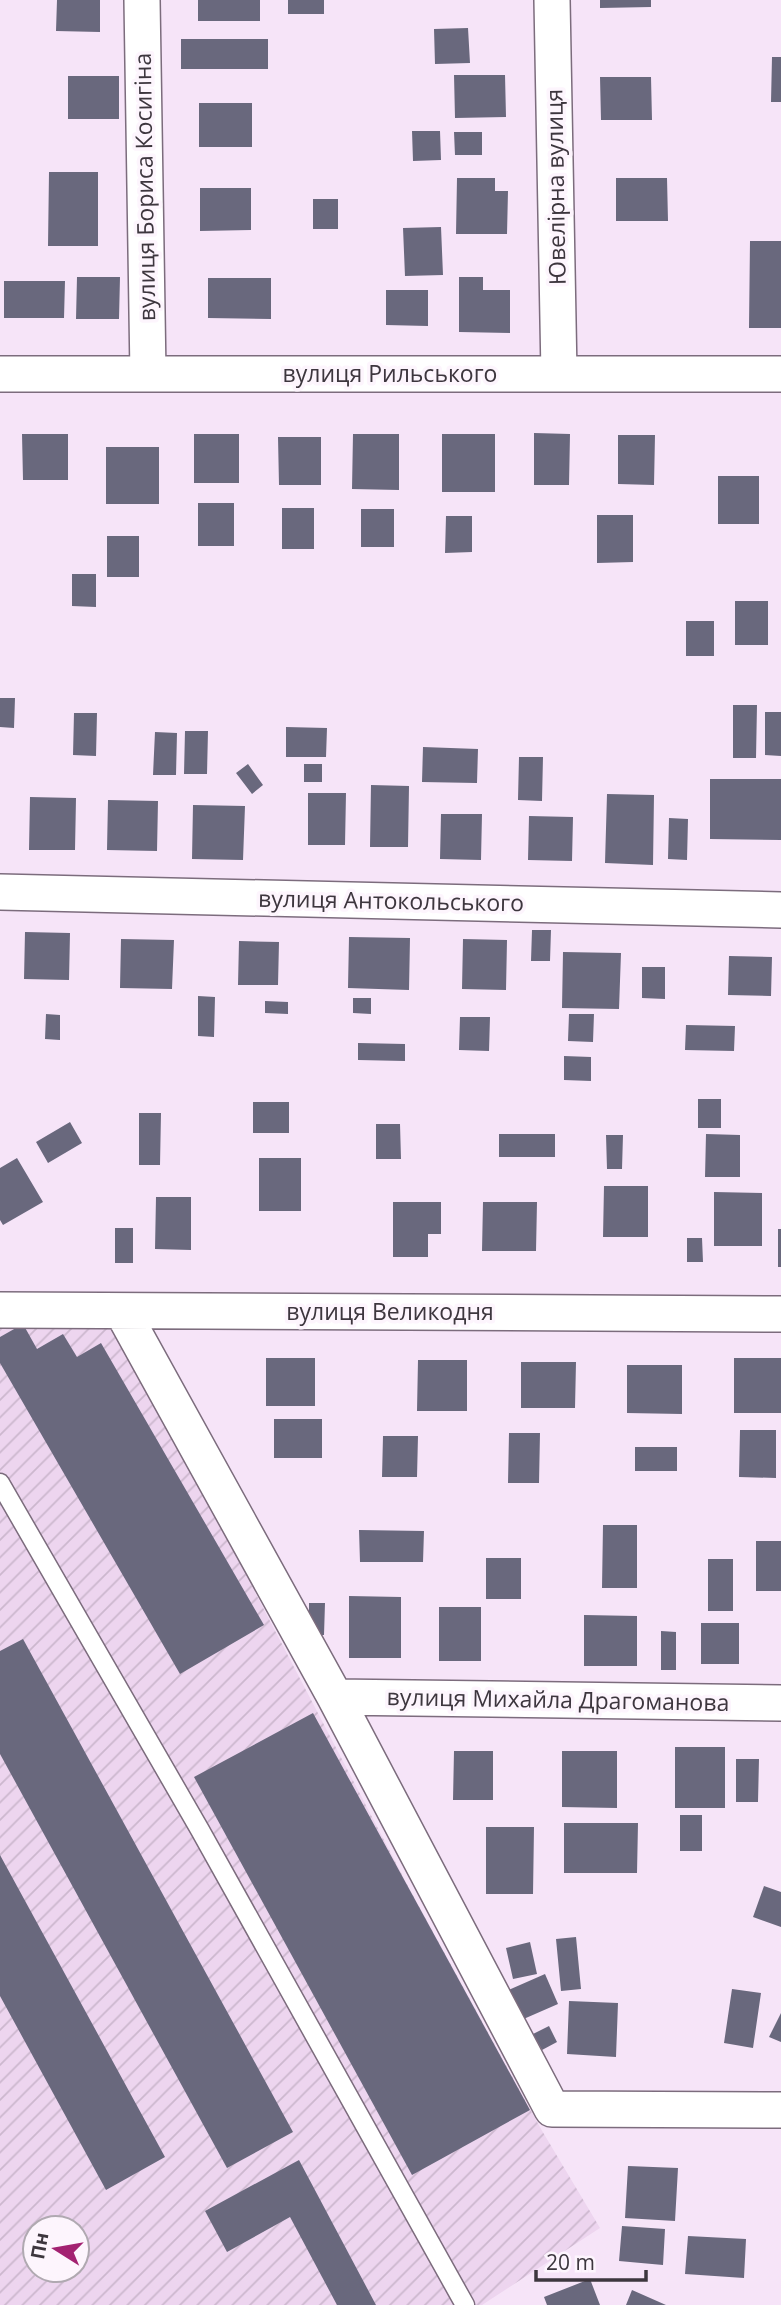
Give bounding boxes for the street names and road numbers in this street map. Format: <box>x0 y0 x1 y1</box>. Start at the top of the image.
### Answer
street label: вулиця Бориса Косигіна <box>126 52 162 322</box>
street label: Ювелірна вулиця <box>537 89 573 285</box>
street label: вулиця Рильського <box>283 357 497 389</box>
street label: вулиця Антокольського <box>258 882 524 918</box>
street label: вулиця Великодня <box>286 1295 494 1327</box>
street label: вулиця Михайла Драгоманова <box>386 1680 730 1718</box>

